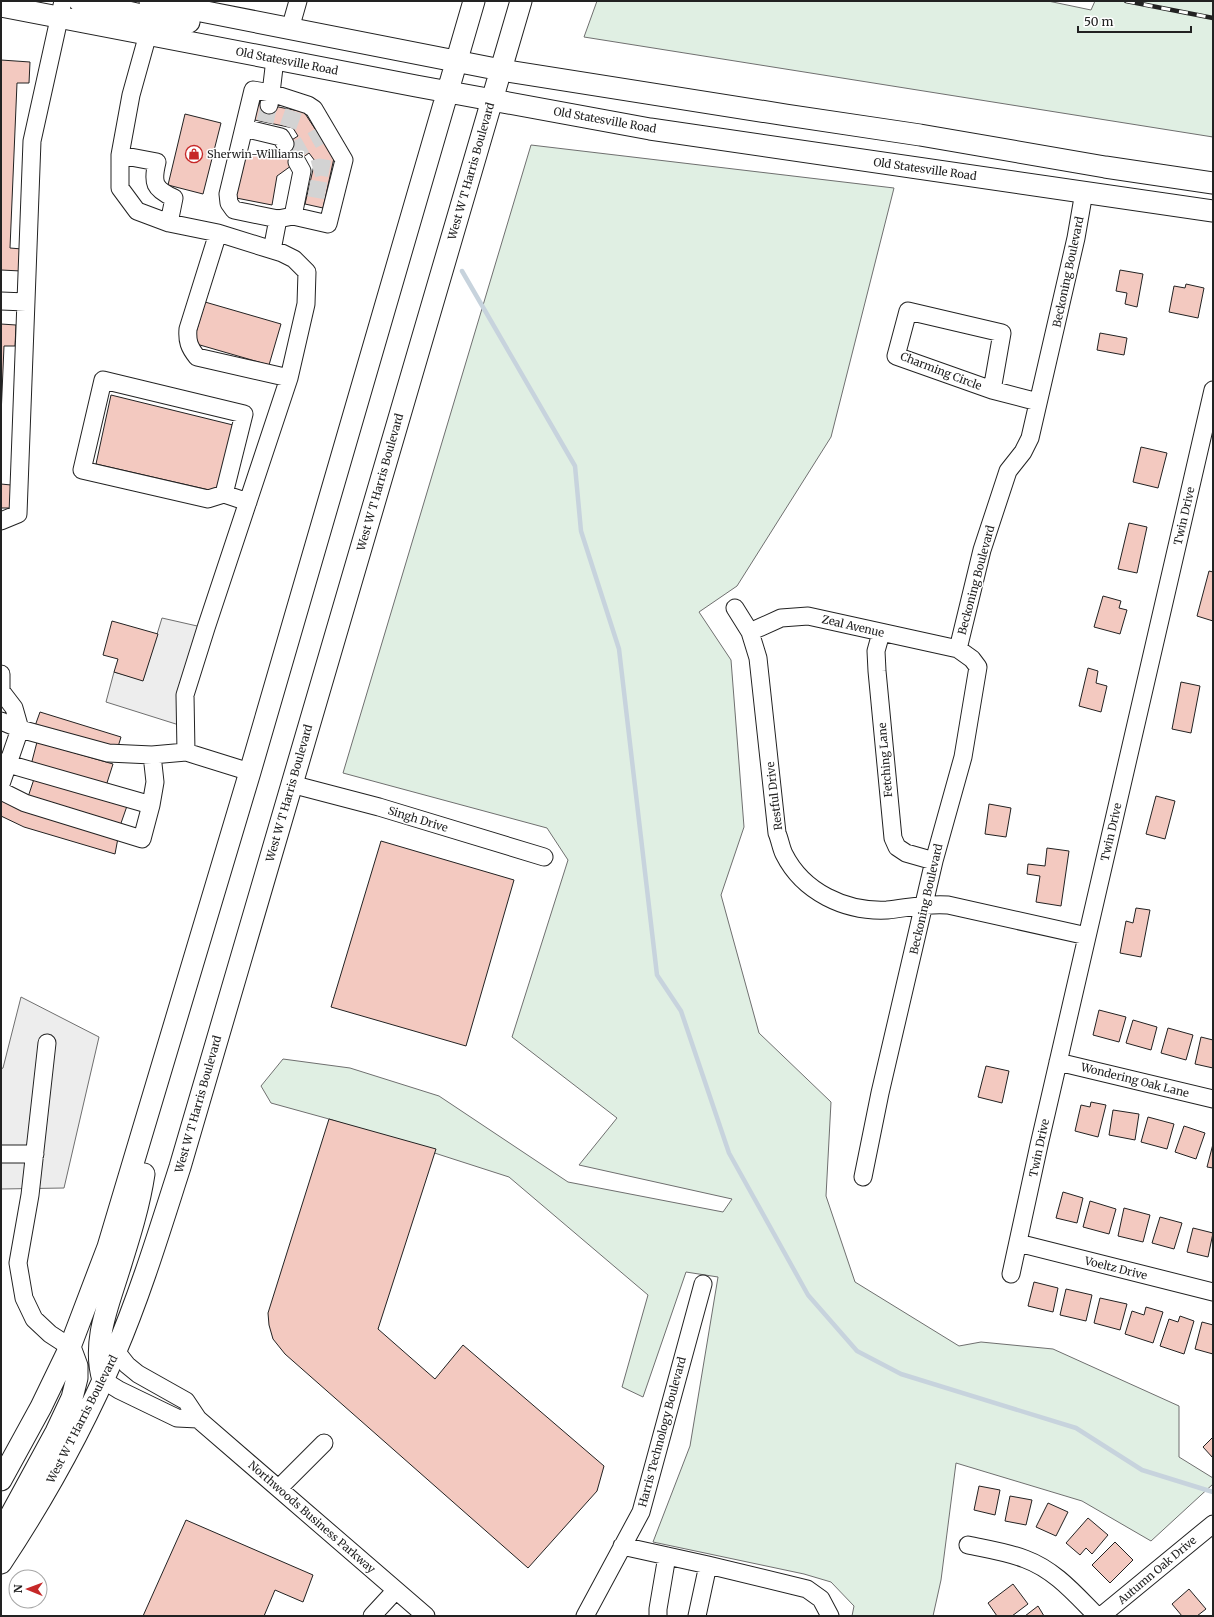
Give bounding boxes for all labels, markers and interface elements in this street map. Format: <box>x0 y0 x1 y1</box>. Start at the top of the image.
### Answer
scale bar <box>1078 8 1191 34</box>
text: 50 m <box>1084 14 1113 29</box>
street label: Old Statesville Road <box>235 44 340 78</box>
street label: West W T Harris Boulevard <box>444 100 497 242</box>
street label: Old Statesville Road <box>553 104 658 136</box>
shop icon: Sherwin-Williams <box>184 144 204 164</box>
place label: Sherwin-Williams <box>207 147 304 161</box>
street label: Old Statesville Road <box>873 155 978 183</box>
street label: Beckoning Boulevard <box>1049 215 1087 329</box>
street label: Charming Circle <box>898 349 984 393</box>
street label: West W T Harris Boulevard <box>353 411 406 553</box>
street label: Twin Drive <box>1171 485 1198 546</box>
street label: Beckoning Boulevard <box>955 523 997 636</box>
street label: Zeal Avenue <box>821 612 886 640</box>
street label: West W T Harris Boulevard <box>262 722 315 864</box>
street label: Fetching Lane <box>875 722 895 798</box>
street label: Restful Drive <box>763 761 785 831</box>
street label: Twin Drive <box>1098 801 1125 862</box>
street label: Singh Drive <box>386 803 450 835</box>
street label: Beckoning Boulevard <box>906 842 946 956</box>
street label: West W T Harris Boulevard <box>171 1033 224 1175</box>
street label: Wondering Oak Lane <box>1078 1060 1191 1100</box>
street label: Twin Drive <box>1026 1117 1052 1178</box>
street label: Voeltz Drive <box>1082 1253 1149 1283</box>
street label: West W T Harris Boulevard <box>43 1352 121 1486</box>
street label: Harris Technology Boulevard <box>635 1355 689 1509</box>
street label: Northwoods Business Parkway <box>246 1458 379 1576</box>
street label: Autumn Oak Drive <box>1114 1533 1199 1608</box>
north arrow <box>8 1569 48 1609</box>
text: N <box>11 1584 25 1593</box>

